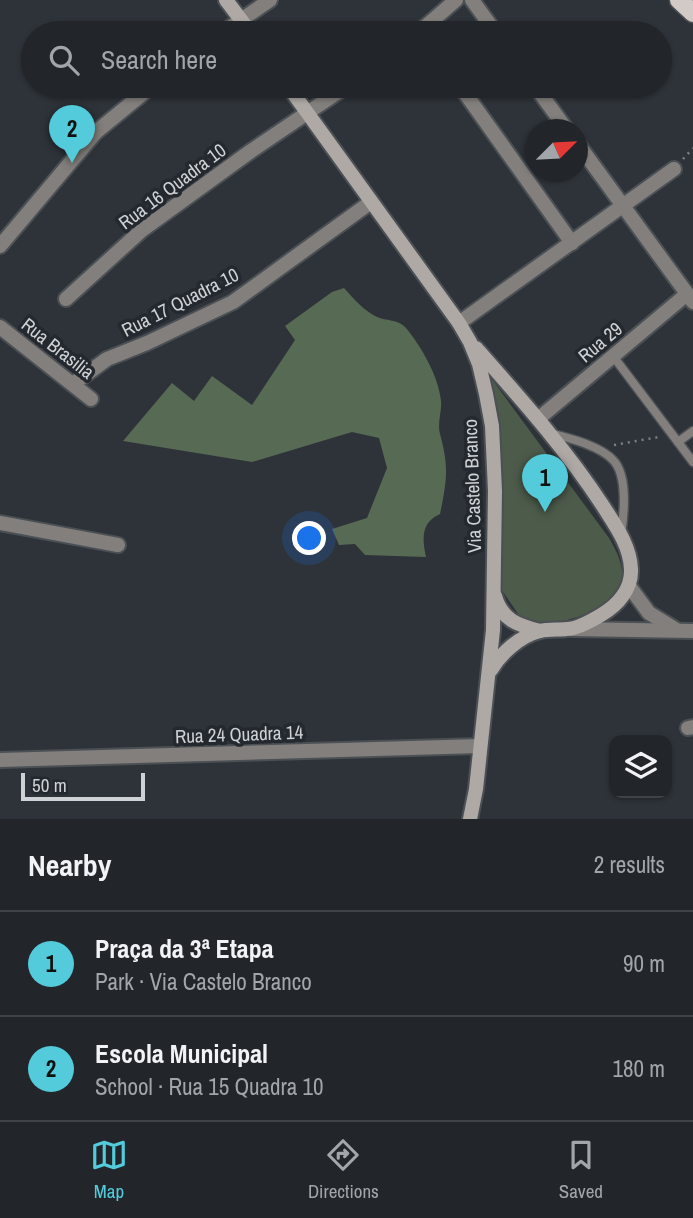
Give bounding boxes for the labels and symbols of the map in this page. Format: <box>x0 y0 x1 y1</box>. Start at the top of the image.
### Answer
pin: 2 <box>49 105 95 163</box>
north arrow <box>525 119 588 182</box>
street label: Rua 16 Quadra 10 <box>113 137 231 235</box>
street label: Rua 17 Quadra 10 <box>117 261 243 343</box>
street label: Rua Brasilia <box>16 311 100 385</box>
street label: Rua 29 <box>572 316 628 368</box>
street label: Via Castelo Branco <box>457 419 487 553</box>
pin: 1 <box>522 454 568 512</box>
your location <box>292 521 326 555</box>
street label: Rua 24 Quadra 14 <box>174 719 304 749</box>
scale bar <box>21 770 145 802</box>

